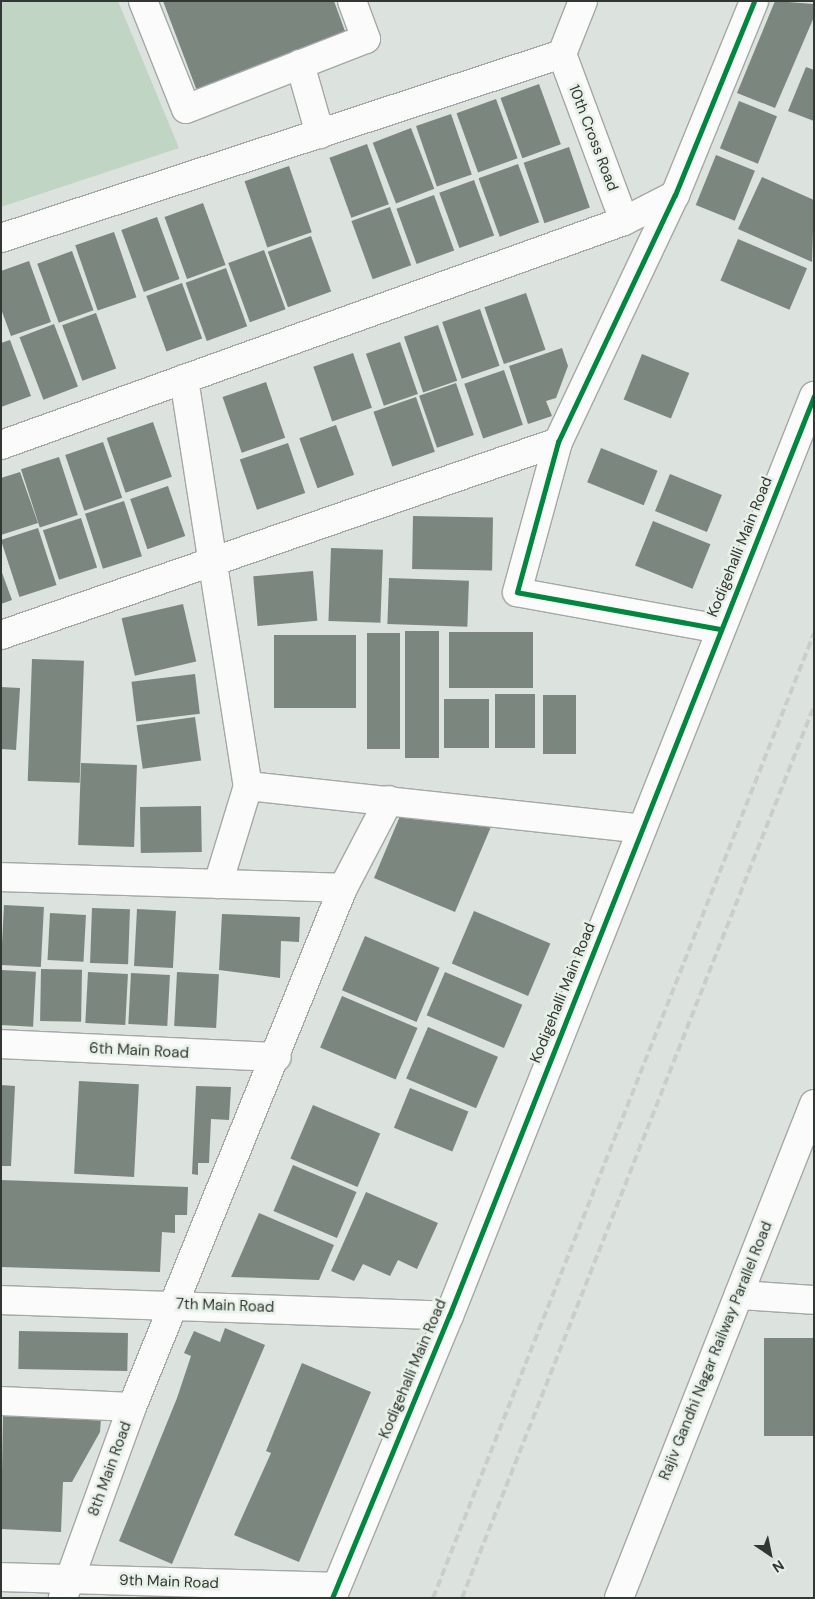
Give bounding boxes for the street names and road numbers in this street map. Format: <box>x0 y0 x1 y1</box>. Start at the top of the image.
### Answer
street label: 10th Cross Road <box>564 82 622 194</box>
street label: Kodigehalli Main Road <box>704 474 776 620</box>
street label: Kodigehalli Main Road <box>527 920 599 1066</box>
street label: 6th Main Road <box>89 1039 189 1063</box>
street label: Rajiv Gandhi Nagar Railway Parallel Road <box>656 1219 776 1483</box>
street label: 7th Main Road <box>176 1295 274 1317</box>
street label: Kodigehalli Main Road <box>375 1297 451 1441</box>
street label: 8th Main Road <box>85 1419 135 1519</box>
street label: 9th Main Road <box>119 1571 219 1593</box>

